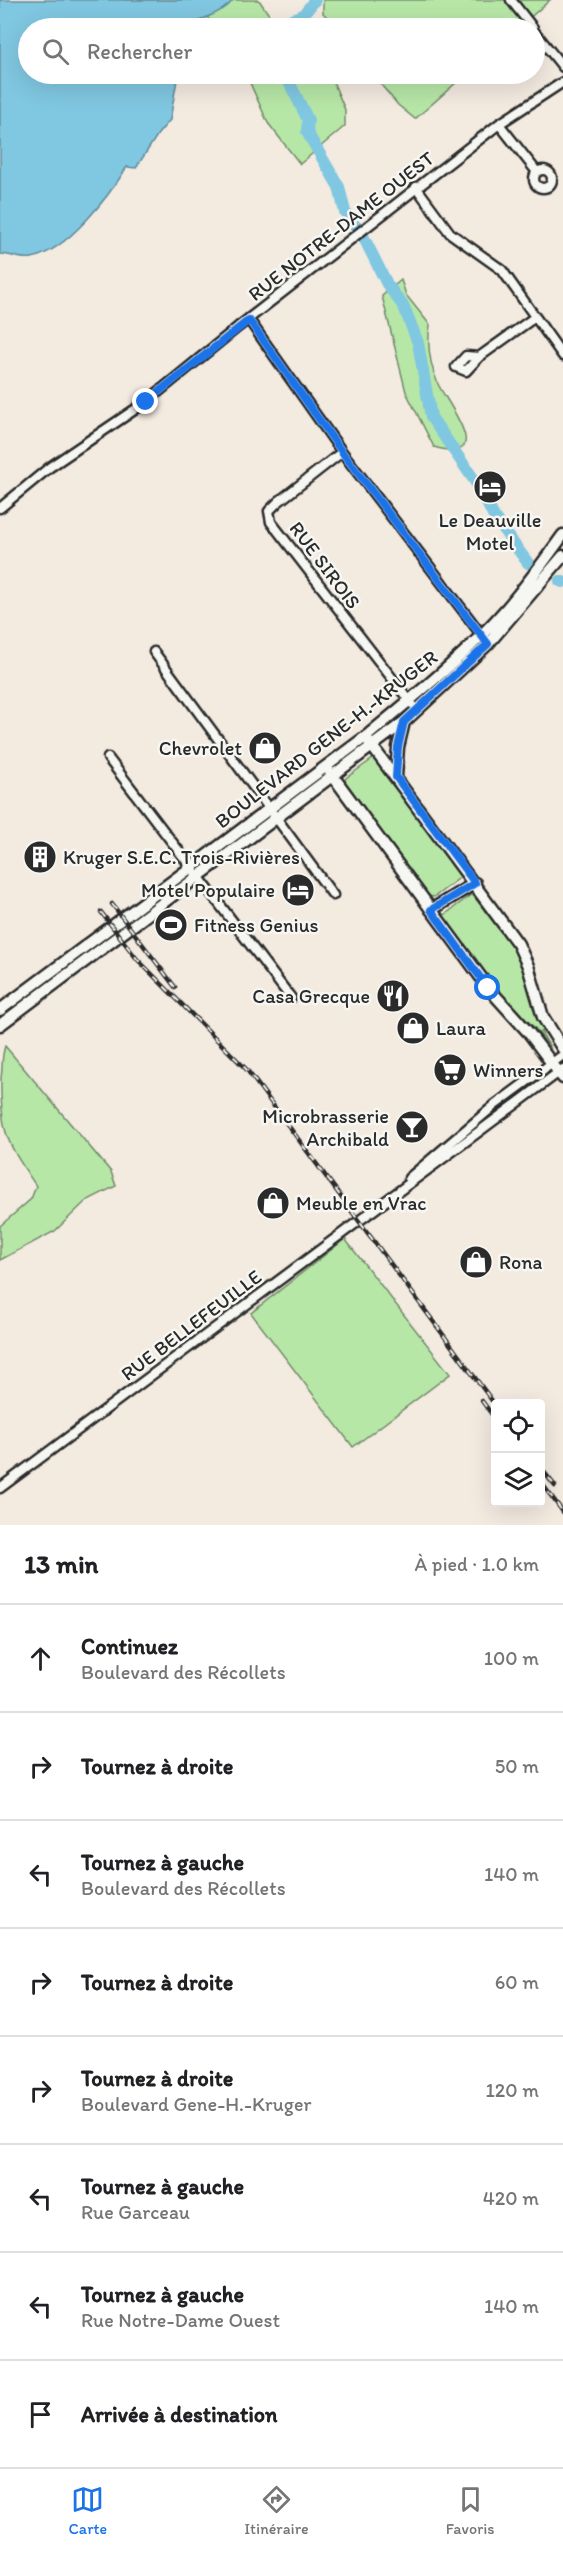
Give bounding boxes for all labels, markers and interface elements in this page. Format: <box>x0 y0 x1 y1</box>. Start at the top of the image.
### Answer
search box <box>18 18 545 84</box>
icon: search <box>39 35 72 68</box>
text: Rechercher <box>87 38 192 65</box>
street label: RUE NOTRE-DAME OUEST <box>243 146 439 306</box>
route end <box>132 388 158 414</box>
hotel icon: Le Deauville Motel <box>472 469 508 505</box>
place label: Le Deauville Motel <box>439 508 541 555</box>
street label: RUE SIROIS <box>284 517 366 613</box>
street label: BOULEVARD GENE-H.-KRUGER <box>210 645 442 833</box>
shop icon: Chevrolet <box>247 730 283 766</box>
place label: Chevrolet <box>159 736 243 760</box>
building icon: Kruger S.E.C. Trois-Rivières <box>22 839 58 875</box>
place label: Kruger S.E.C. Trois-Rivières <box>63 845 300 869</box>
hotel icon: Motel Populaire <box>280 872 316 908</box>
place label: Motel Populaire <box>141 878 275 902</box>
sports icon: Fitness Genius <box>153 907 189 943</box>
place label: Fitness Genius <box>194 913 319 937</box>
route start <box>474 974 500 1000</box>
restaurant icon: Casa Grecque <box>375 978 411 1014</box>
place label: Casa Grecque <box>252 984 370 1008</box>
shop icon: Laura <box>395 1010 431 1046</box>
place label: Laura <box>436 1016 486 1040</box>
supermarket icon: Winners <box>432 1052 468 1088</box>
place label: Winners <box>473 1058 544 1082</box>
place label: Microbrasserie Archibald <box>262 1104 389 1151</box>
bar icon: Microbrasserie Archibald <box>394 1109 430 1145</box>
shop icon: Meuble en Vrac <box>255 1185 291 1221</box>
place label: Meuble en Vrac <box>296 1191 426 1215</box>
shop icon: Rona <box>458 1244 494 1280</box>
place label: Rona <box>499 1250 543 1274</box>
street label: RUE BELLEFEUILLE <box>116 1264 266 1386</box>
map controls <box>491 1399 545 1507</box>
button: locate <box>491 1399 545 1453</box>
button: layers <box>491 1453 545 1507</box>
text: 13 min <box>24 1548 98 1580</box>
text: À pied · 1.0 km <box>415 1552 539 1576</box>
text: Continuez <box>81 1633 178 1660</box>
icon: ahead <box>24 1642 57 1675</box>
text: 100 m <box>484 1646 539 1670</box>
text: Boulevard des Récollets <box>81 1660 286 1684</box>
icon: right <box>24 1750 57 1783</box>
text: Tournez à droite <box>81 1753 233 1780</box>
text: 50 m <box>495 1754 539 1778</box>
text: Tournez à gauche <box>81 1849 244 1876</box>
icon: left <box>24 1858 57 1891</box>
text: 140 m <box>484 1862 539 1886</box>
text: Boulevard des Récollets <box>81 1876 286 1900</box>
icon: right <box>24 1966 57 1999</box>
text: Tournez à droite <box>81 1969 233 1996</box>
text: 60 m <box>495 1970 539 1994</box>
text: Tournez à droite <box>81 2065 233 2092</box>
icon: right <box>24 2074 57 2107</box>
text: 120 m <box>486 2078 539 2102</box>
text: Boulevard Gene-H.-Kruger <box>81 2092 311 2116</box>
text: Tournez à gauche <box>81 2173 244 2200</box>
icon: left <box>24 2182 57 2215</box>
text: 420 m <box>483 2186 539 2210</box>
text: Rue Garceau <box>81 2200 190 2224</box>
text: Tournez à gauche <box>81 2281 244 2308</box>
icon: left <box>24 2290 57 2323</box>
text: 140 m <box>484 2294 539 2318</box>
text: Rue Notre-Dame Ouest <box>81 2308 280 2332</box>
icon: arrive <box>24 2398 57 2431</box>
text: Arrivée à destination <box>81 2401 277 2428</box>
tab: Carte <box>69 2483 107 2538</box>
tab: Itinéraire <box>244 2483 309 2538</box>
tab: Favoris <box>446 2483 494 2538</box>

